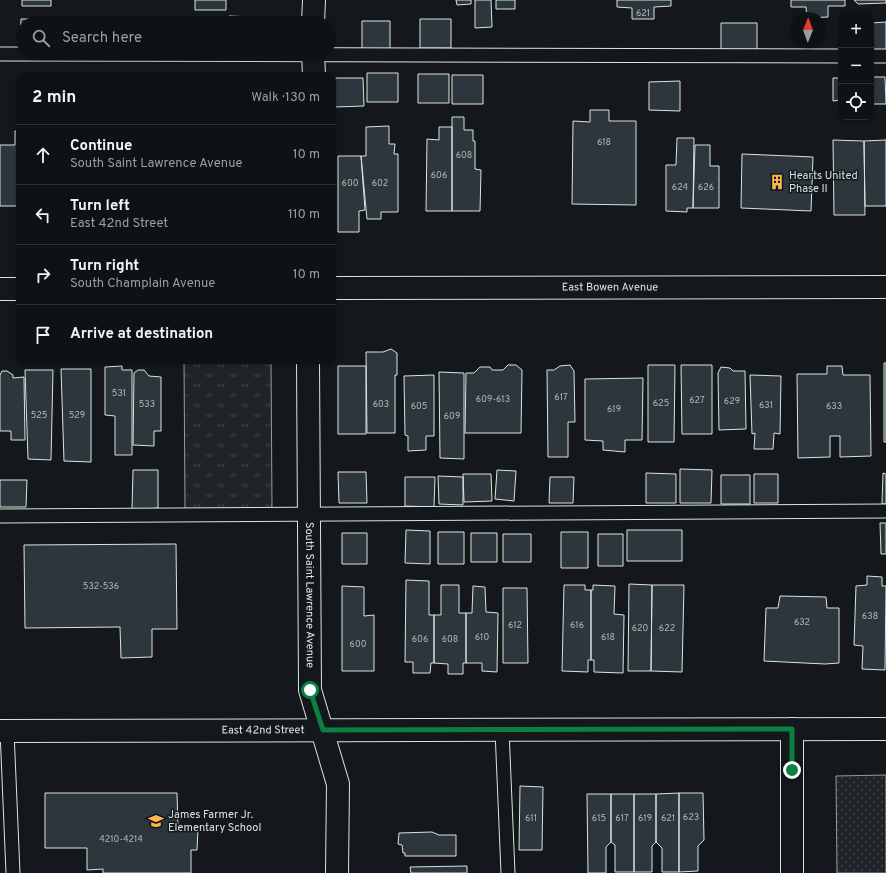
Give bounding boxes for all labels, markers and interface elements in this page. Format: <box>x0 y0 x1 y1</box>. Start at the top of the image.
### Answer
house number: 621 <box>636 8 650 19</box>
north arrow <box>790 12 826 48</box>
map controls <box>838 12 874 120</box>
button: + <box>838 12 874 48</box>
search box <box>16 16 336 60</box>
icon: search <box>30 27 52 49</box>
text: Search here <box>62 29 142 48</box>
button: − <box>838 48 874 84</box>
button: locate <box>838 84 874 120</box>
text: 2 min <box>32 87 76 109</box>
text: Walk · 130 m <box>251 90 320 106</box>
text: Continue <box>70 137 132 156</box>
house number: 618 <box>597 137 611 148</box>
icon: ahead <box>32 144 54 166</box>
text: 10 m <box>293 147 320 163</box>
house number: 608 <box>456 150 472 161</box>
text: South Saint Lawrence Avenue <box>70 156 242 172</box>
place label: Hearts United Phase II <box>789 169 858 196</box>
house number: 606 <box>431 170 447 181</box>
building icon: Hearts United Phase II <box>768 173 786 191</box>
house number: 600 <box>342 178 359 189</box>
house number: 602 <box>372 178 388 189</box>
house number: 624 <box>672 182 689 193</box>
house number: 626 <box>698 182 714 193</box>
text: Turn left <box>70 197 130 216</box>
icon: left <box>32 204 54 226</box>
text: 110 m <box>288 207 320 223</box>
text: East 42nd Street <box>70 216 168 232</box>
text: Turn right <box>70 257 139 276</box>
icon: right <box>32 264 54 286</box>
text: 10 m <box>293 267 320 283</box>
text: South Champlain Avenue <box>70 276 215 292</box>
street label: East Bowen Avenue <box>562 280 658 295</box>
icon: arrive <box>32 324 54 346</box>
text: Arrive at destination <box>70 325 213 344</box>
house number: 531 <box>112 388 126 399</box>
house number: 617 <box>554 392 568 403</box>
house number: 609-613 <box>476 394 510 405</box>
house number: 627 <box>689 395 705 406</box>
house number: 629 <box>724 396 740 407</box>
house number: 625 <box>653 398 669 409</box>
house number: 533 <box>139 399 155 410</box>
house number: 603 <box>373 399 389 410</box>
house number: 631 <box>759 400 773 411</box>
house number: 605 <box>411 401 427 412</box>
house number: 633 <box>826 401 842 412</box>
house number: 619 <box>607 404 621 415</box>
house number: 525 <box>31 410 47 421</box>
house number: 529 <box>69 410 85 421</box>
house number: 609 <box>444 411 460 422</box>
street label: South Saint Lawrence Avenue <box>302 522 317 668</box>
house number: 532-536 <box>83 581 119 592</box>
house number: 638 <box>862 611 878 622</box>
house number: 632 <box>794 617 810 628</box>
house number: 612 <box>508 620 522 631</box>
house number: 616 <box>570 620 584 631</box>
house number: 620 <box>632 623 649 634</box>
house number: 622 <box>659 623 675 634</box>
house number: 610 <box>475 632 489 643</box>
house number: 618 <box>601 632 615 643</box>
house number: 606 <box>412 634 428 645</box>
house number: 608 <box>442 634 458 645</box>
house number: 600 <box>350 639 367 650</box>
route start <box>301 681 319 699</box>
street label: East 42nd Street <box>221 723 305 738</box>
route end <box>783 761 801 779</box>
place label: James Farmer Jr. Elementary School <box>168 808 261 835</box>
school or university icon: James Farmer Jr. Elementary School <box>147 812 165 830</box>
house number: 623 <box>683 812 699 823</box>
house number: 611 <box>525 813 537 824</box>
house number: 615 <box>592 813 606 824</box>
house number: 617 <box>615 813 629 824</box>
house number: 619 <box>638 813 652 824</box>
house number: 621 <box>661 813 675 824</box>
house number: 4210-4214 <box>99 834 143 845</box>

